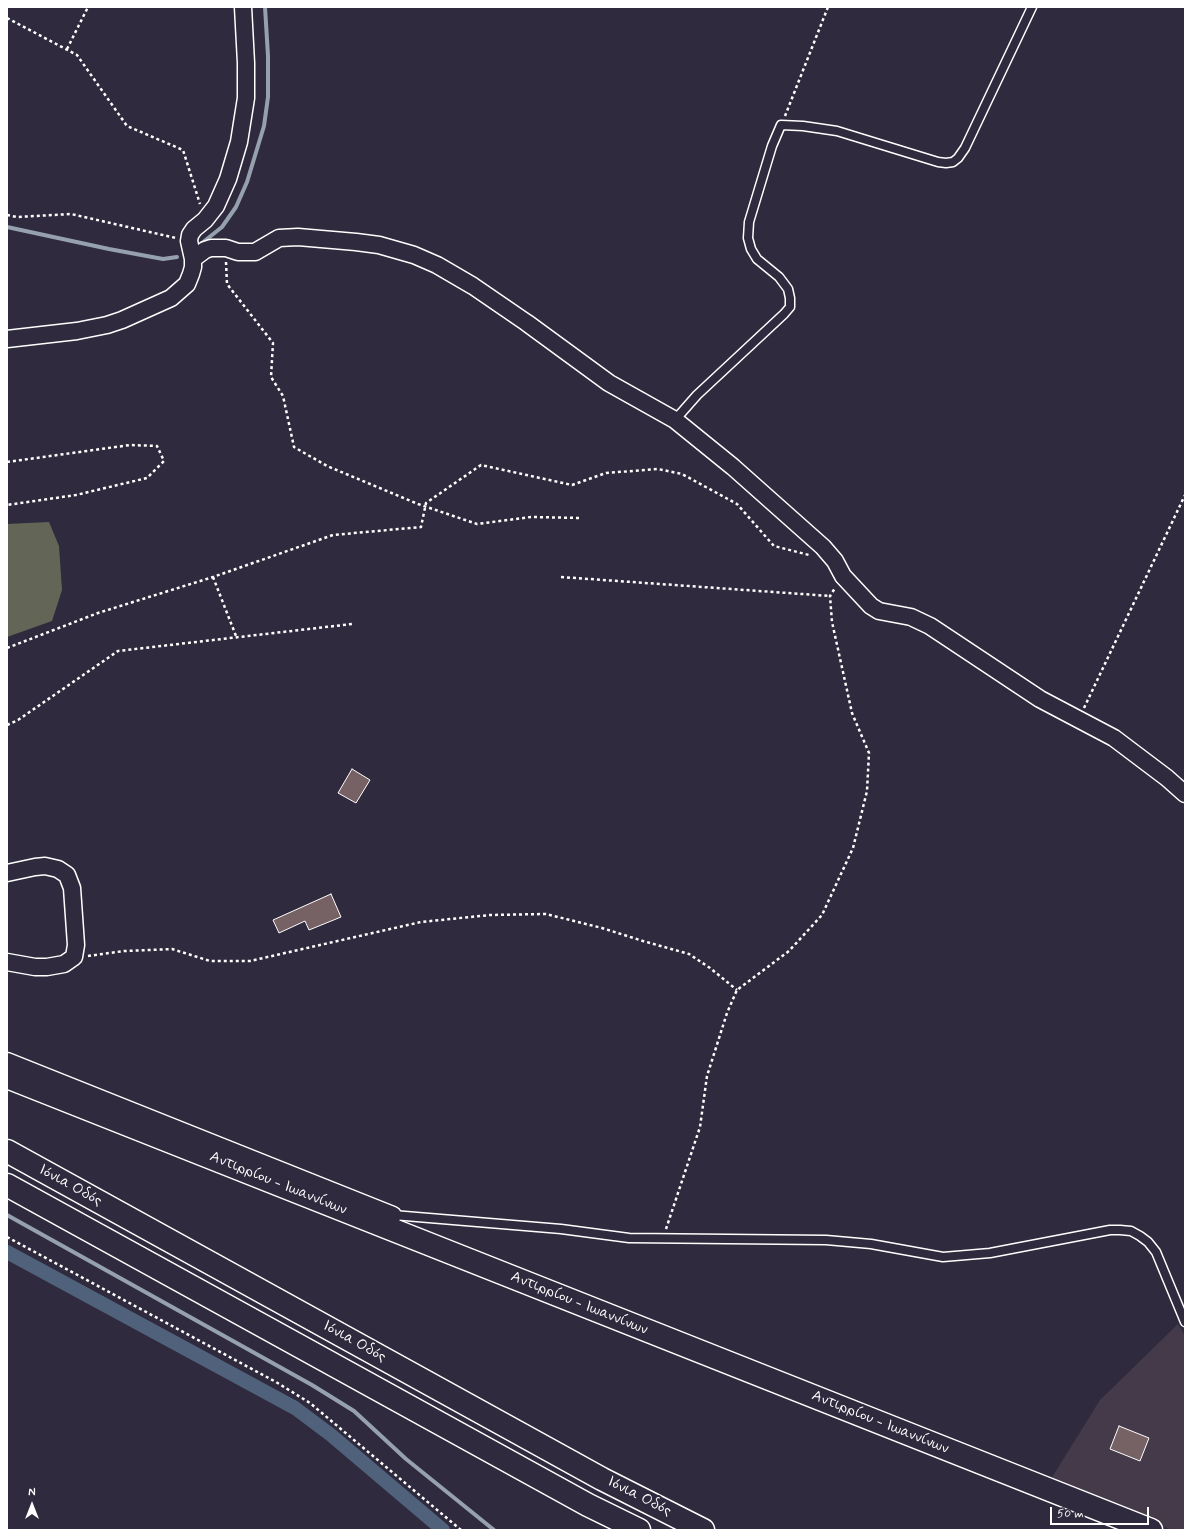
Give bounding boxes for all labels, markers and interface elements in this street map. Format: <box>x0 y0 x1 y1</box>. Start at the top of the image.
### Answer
street label: Αντιρρίου - Ιωαννίνων <box>207 1148 349 1220</box>
street label: Ιόνια Οδός <box>35 1161 105 1211</box>
street label: Αντιρρίου - Ιωαννίνων <box>508 1268 650 1340</box>
street label: Ιόνια Οδός <box>319 1317 389 1367</box>
street label: Αντιρρίου - Ιωαννίνων <box>809 1387 951 1459</box>
street label: Ιόνια Οδός <box>604 1473 674 1521</box>
north arrow <box>12 1485 52 1525</box>
text: N <box>28 1486 36 1500</box>
scale bar <box>1052 1499 1151 1525</box>
text: 50 m <box>1057 1506 1084 1522</box>

